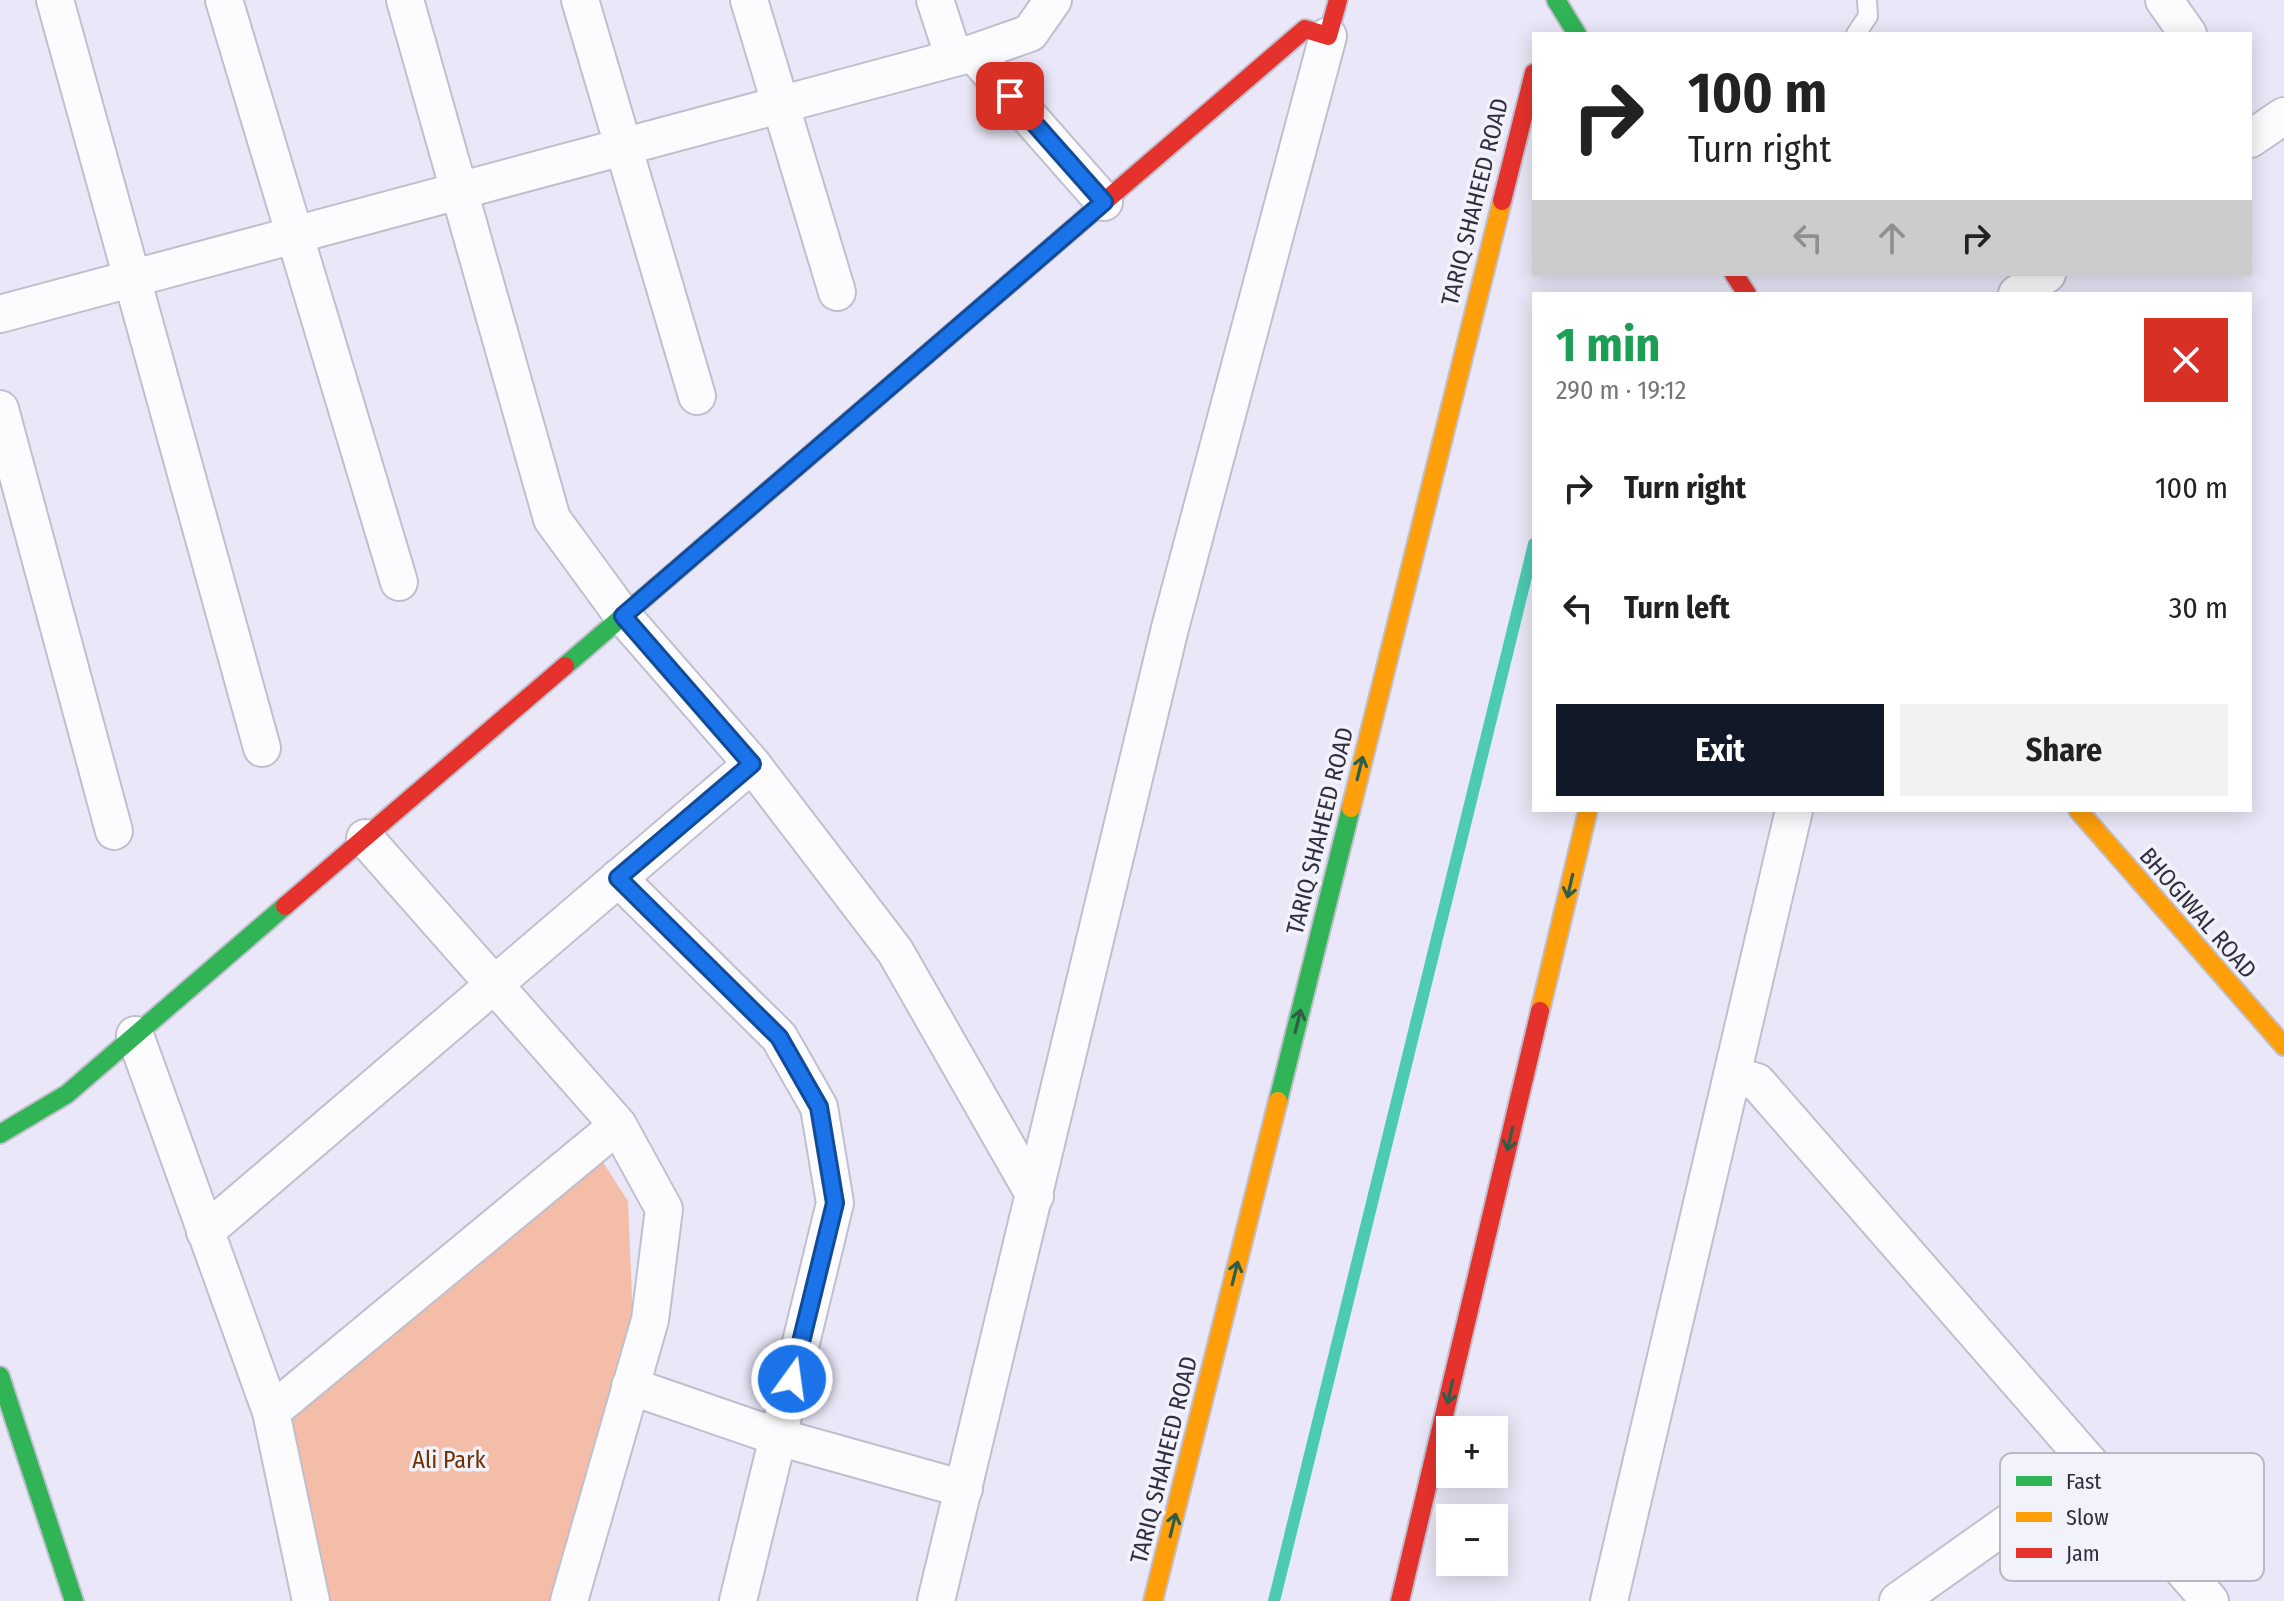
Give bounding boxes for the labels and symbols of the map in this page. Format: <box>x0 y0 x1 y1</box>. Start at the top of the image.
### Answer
pin <box>976 62 1044 130</box>
street label: TARIQ SHAHEED ROAD <box>1436 95 1514 309</box>
street label: TARIQ SHAHEED ROAD <box>1281 724 1359 938</box>
one-way arrow <box>1353 756 1368 782</box>
street label: BHOGIWAL ROAD <box>2134 842 2262 984</box>
one-way arrow <box>1562 872 1577 898</box>
one-way arrow <box>1291 1008 1306 1034</box>
one-way arrow <box>1502 1125 1517 1151</box>
one-way arrow <box>1229 1261 1244 1286</box>
position arrow <box>750 1337 834 1421</box>
street label: TARIQ SHAHEED ROAD <box>1125 1353 1203 1567</box>
one-way arrow <box>1441 1378 1456 1404</box>
park label: Ali Park <box>412 1446 486 1474</box>
legend <box>2000 1453 2264 1581</box>
text: Fast <box>2066 1468 2102 1495</box>
text: Slow <box>2066 1504 2109 1531</box>
one-way arrow <box>1166 1513 1181 1539</box>
text: Jam <box>2066 1540 2100 1567</box>

